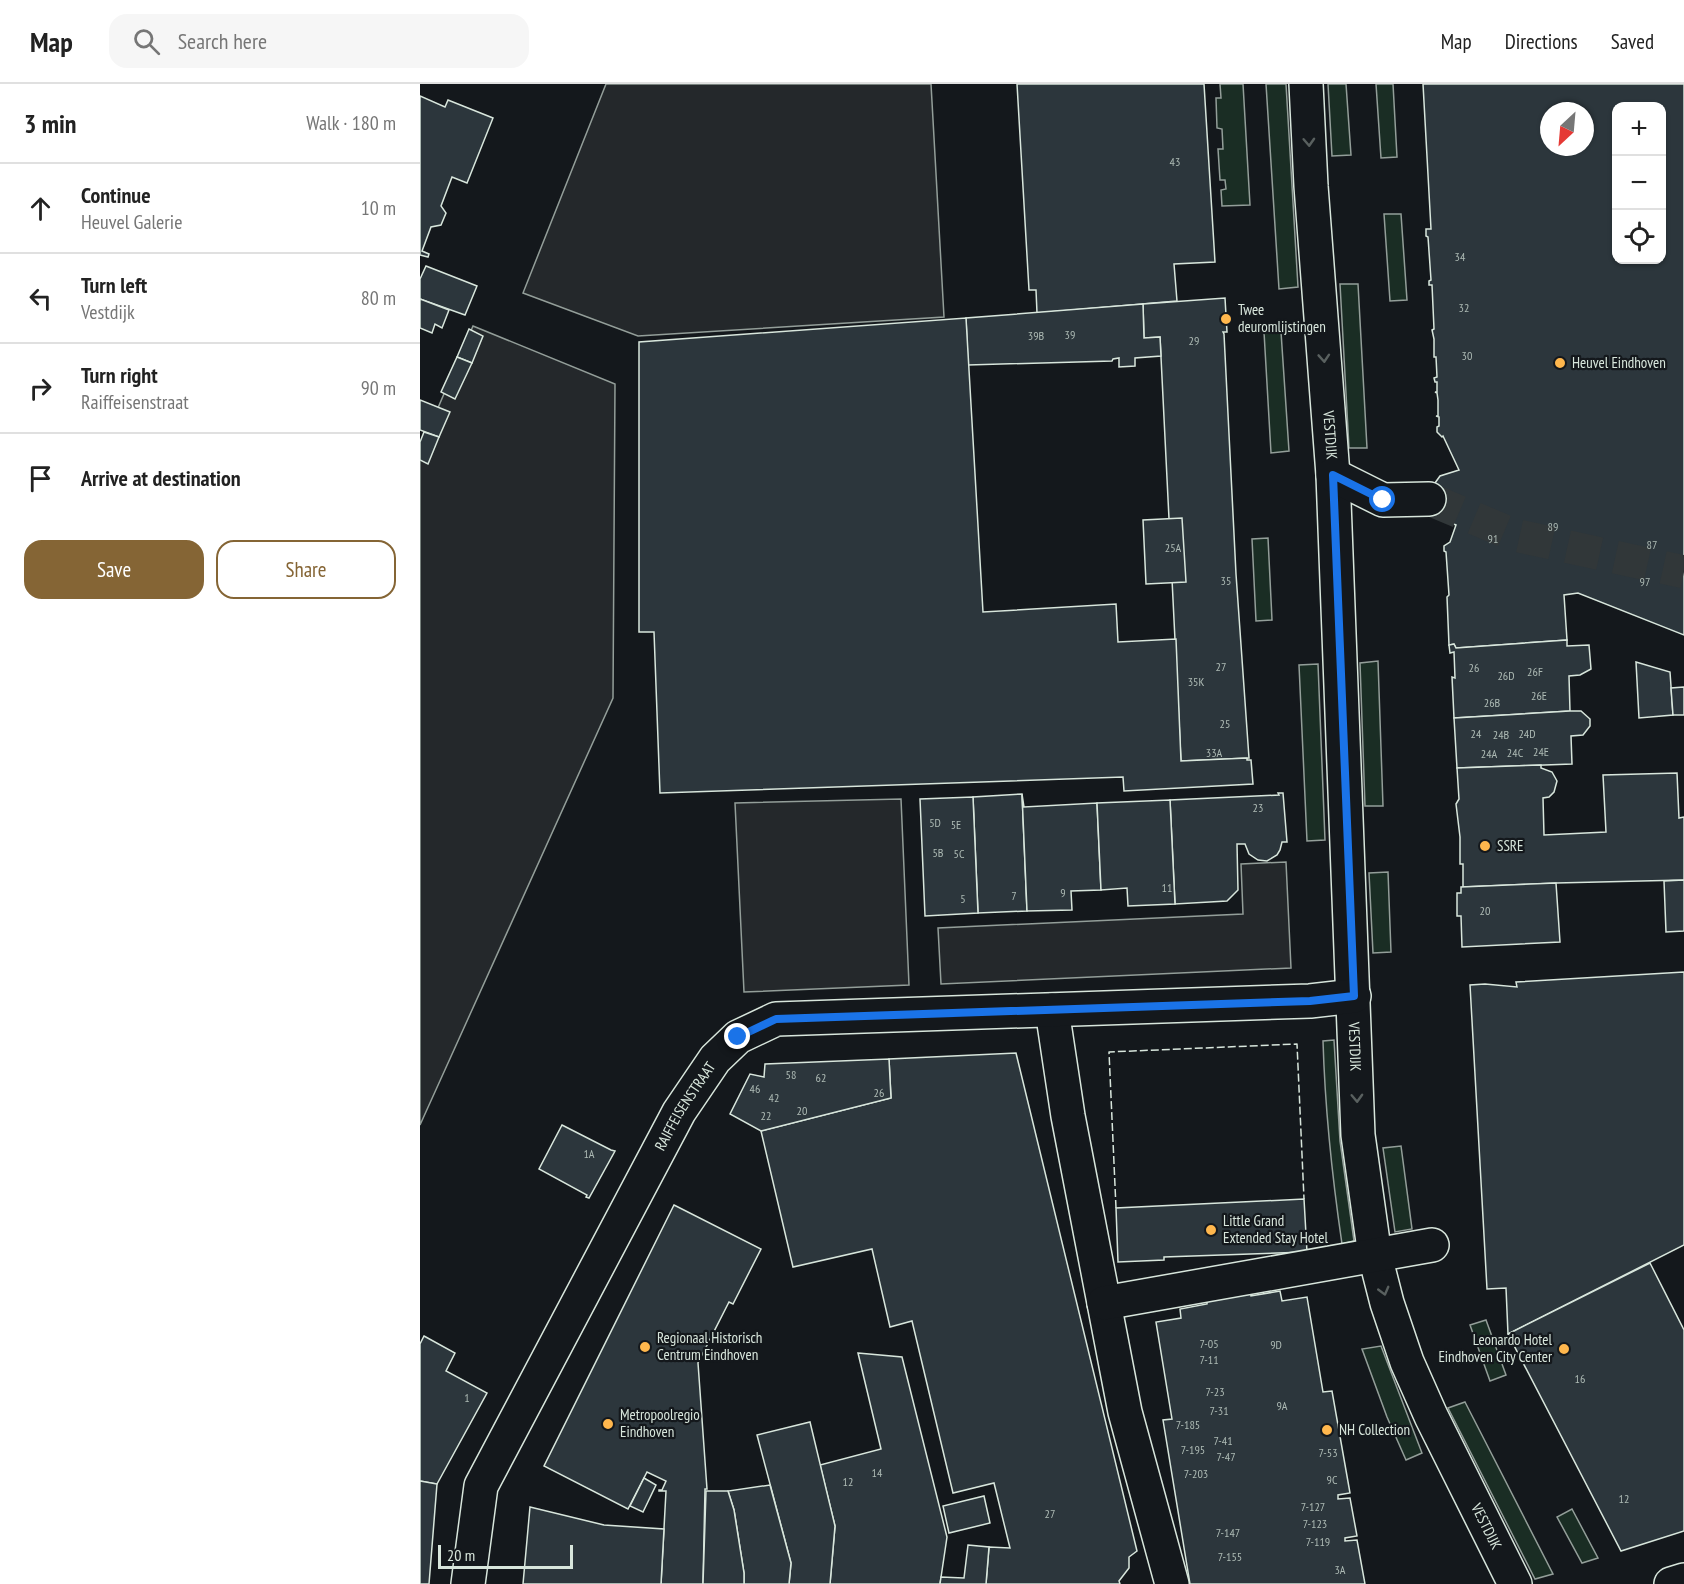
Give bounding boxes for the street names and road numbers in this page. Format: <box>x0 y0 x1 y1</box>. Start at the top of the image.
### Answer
street label: VESTDIJK <box>1319 409 1342 461</box>
street label: VESTDIJK <box>1345 1021 1366 1072</box>
street label: RAIFFEISENSTRAAT <box>650 1058 719 1154</box>
street label: VESTDIJK <box>1467 1499 1506 1553</box>

